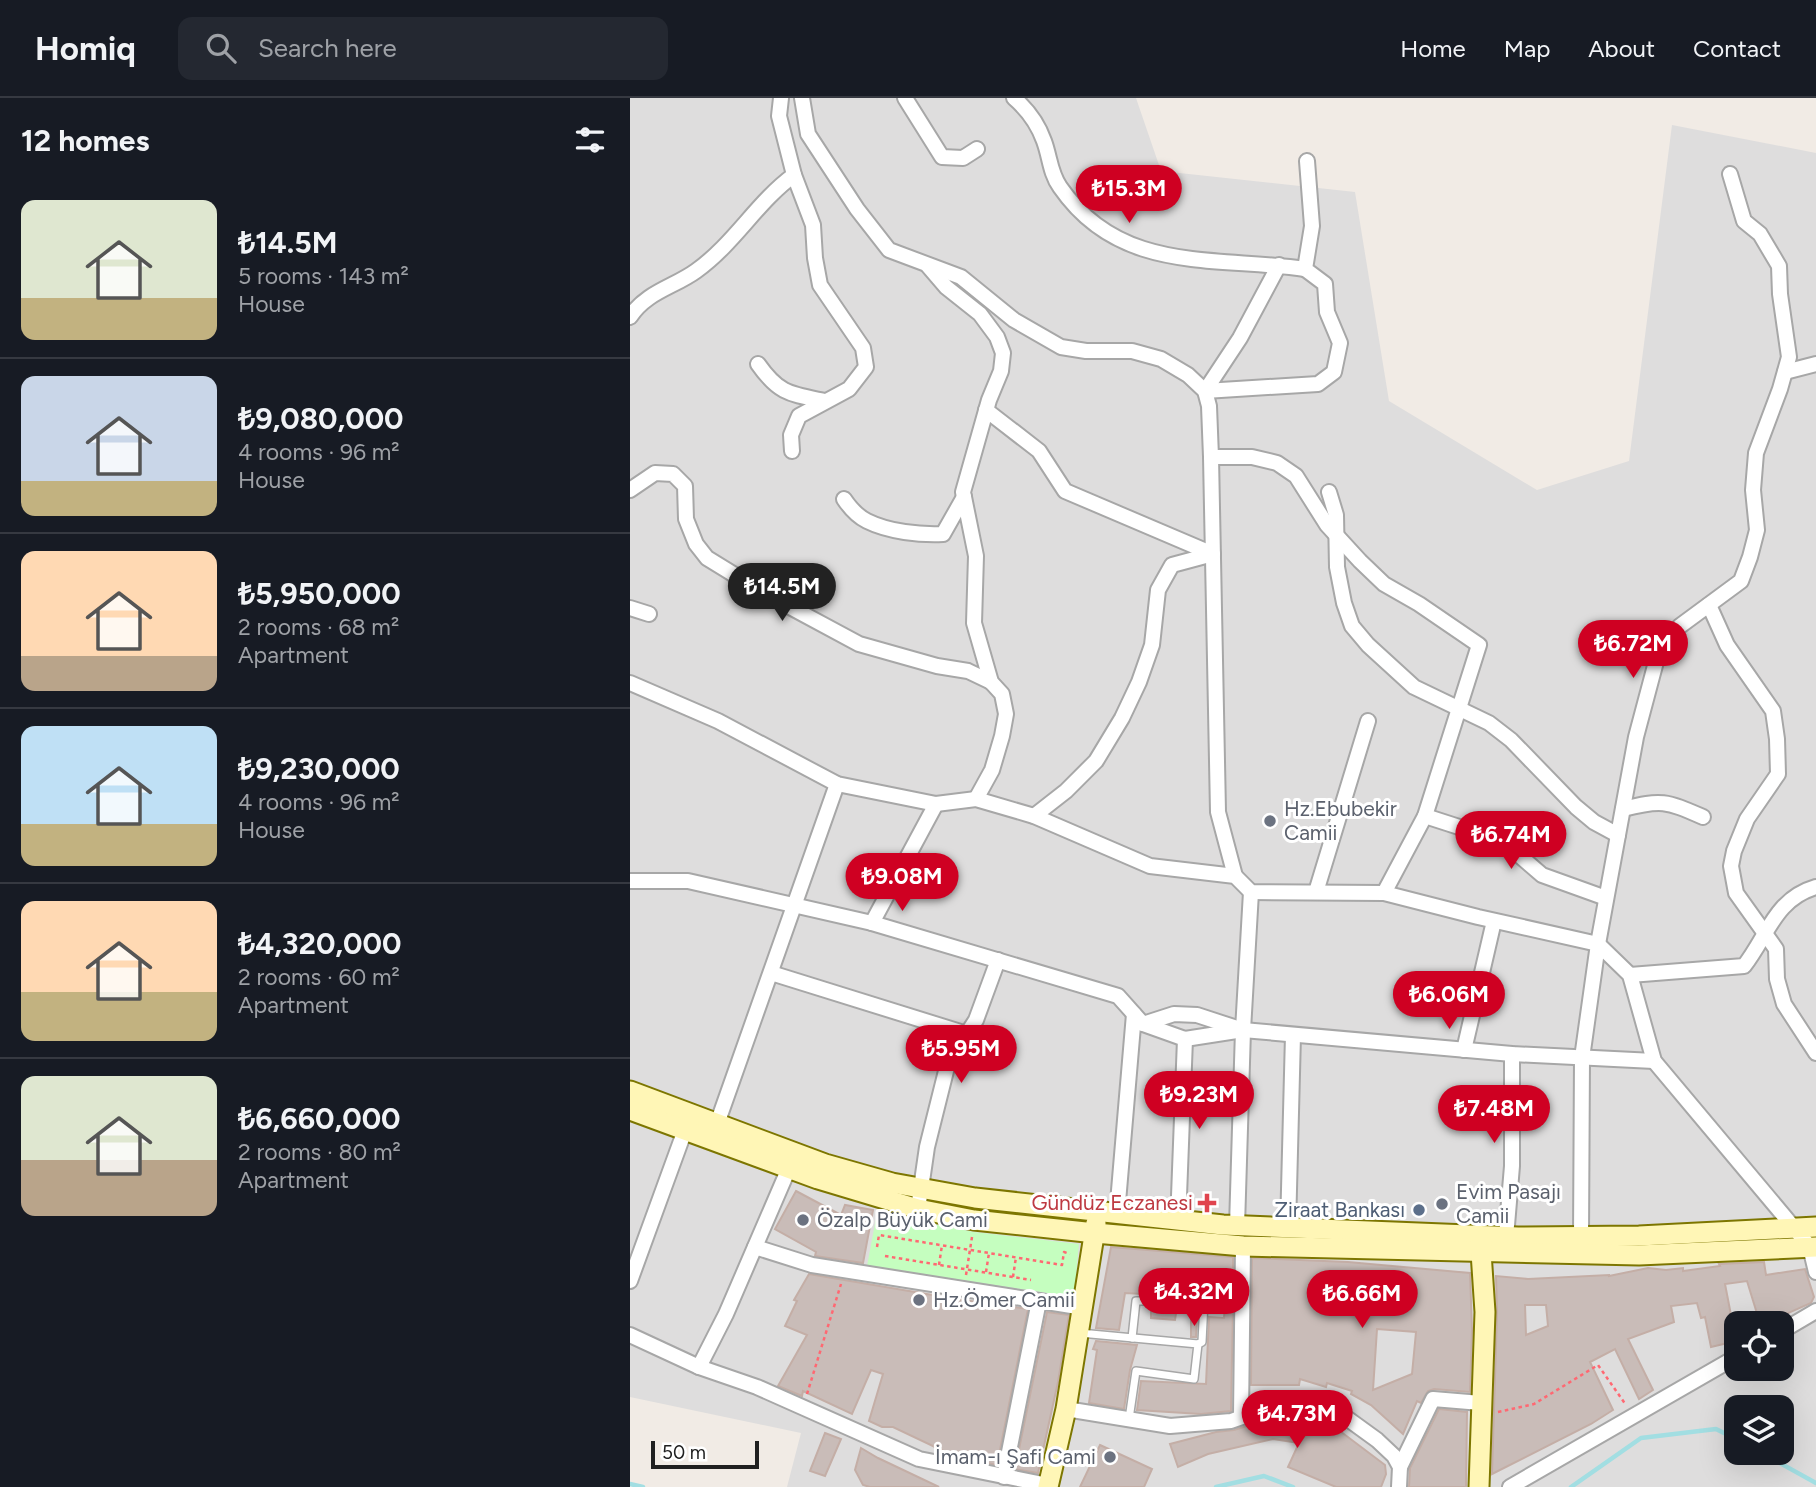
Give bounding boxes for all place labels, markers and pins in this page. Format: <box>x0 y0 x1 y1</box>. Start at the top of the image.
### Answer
pin: ₺15.3M <box>1072 166 1186 225</box>
pin: ₺14.5M <box>725 564 839 623</box>
pin: ₺6.72M <box>1576 620 1690 680</box>
place label: Hz.Ebubekir Camii <box>1284 796 1397 845</box>
pin: ₺6.74M <box>1454 812 1568 871</box>
marker: Hz.Ebubekir Camii <box>1262 813 1278 829</box>
pin: ₺9.08M <box>845 854 959 913</box>
pin: ₺6.06M <box>1392 972 1506 1031</box>
pin: ₺5.95M <box>904 1026 1018 1085</box>
pin: ₺9.23M <box>1142 1072 1256 1131</box>
pin: ₺7.48M <box>1437 1086 1551 1145</box>
place label: Evim Pasajı Camii <box>1456 1179 1561 1228</box>
place label: Gündüz Eczanesi <box>1031 1190 1193 1215</box>
marker: Gündüz Eczanesi <box>1199 1195 1215 1211</box>
marker: Evim Pasajı Camii <box>1434 1196 1450 1212</box>
place label: Ziraat Bankası <box>1274 1197 1405 1222</box>
marker: Ziraat Bankası <box>1411 1202 1427 1218</box>
place label: Özalp Büyük Cami <box>817 1207 988 1232</box>
marker: Özalp Büyük Cami <box>795 1212 811 1228</box>
pin: ₺4.32M <box>1137 1268 1251 1328</box>
pin: ₺6.66M <box>1305 1270 1419 1330</box>
place label: Hz.Ömer Camii <box>933 1287 1075 1312</box>
marker: Hz.Ömer Camii <box>911 1292 927 1308</box>
pin: ₺4.73M <box>1240 1390 1354 1450</box>
place label: İmam-ı Şafi Cami <box>935 1444 1096 1469</box>
marker: İmam-ı Şafi Cami <box>1102 1449 1118 1465</box>

